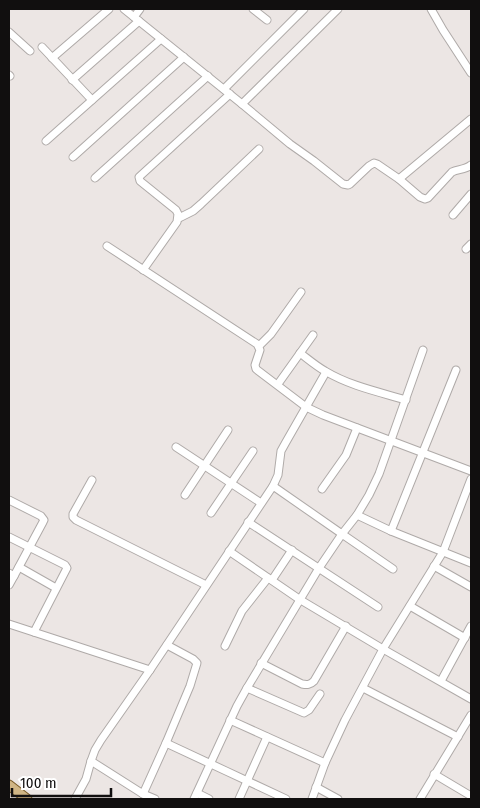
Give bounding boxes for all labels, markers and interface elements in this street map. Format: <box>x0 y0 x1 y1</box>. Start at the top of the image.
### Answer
scale bar <box>12 766 111 798</box>
text: 100 m <box>20 774 57 792</box>

